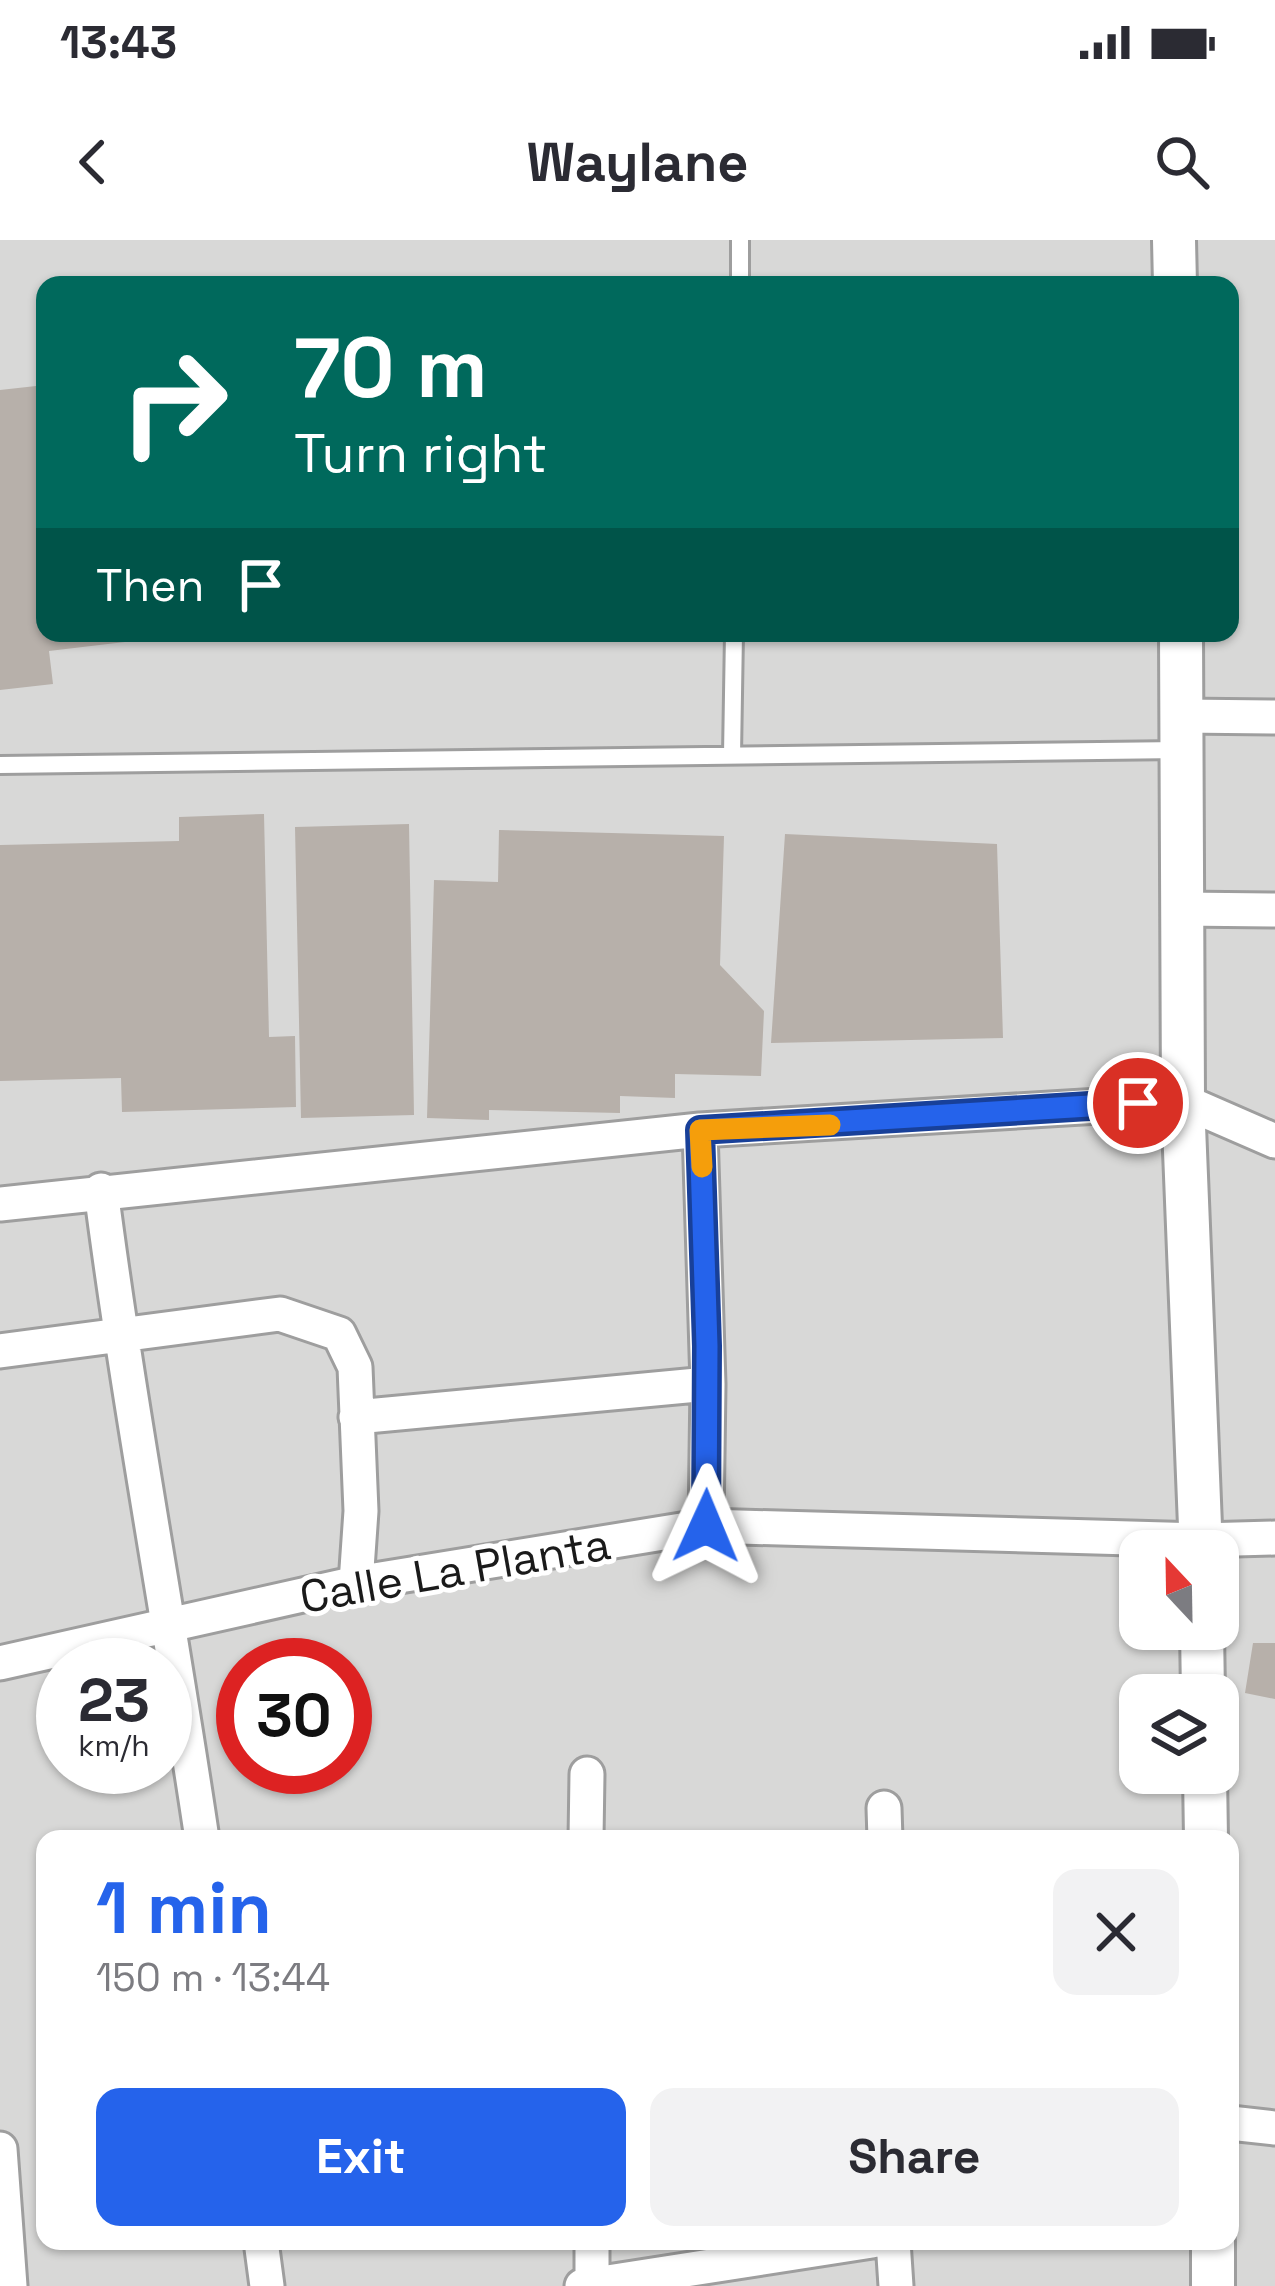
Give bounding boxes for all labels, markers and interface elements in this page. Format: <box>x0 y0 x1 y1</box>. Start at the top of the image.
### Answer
text: 13:43 <box>60 14 177 71</box>
text: Waylane <box>527 128 748 197</box>
icon: back <box>60 129 126 195</box>
icon: search <box>1149 129 1215 195</box>
text: 70 m <box>294 314 488 422</box>
icon: right <box>96 324 252 480</box>
text: Turn right <box>294 419 547 488</box>
icon: arrive <box>228 552 294 618</box>
text: Then <box>96 557 204 614</box>
pin <box>1087 1052 1189 1154</box>
icon: arrive <box>1105 1070 1171 1136</box>
position arrow <box>643 1463 769 1589</box>
street label: Calle La Planta <box>295 1515 615 1626</box>
north arrow <box>1119 1530 1239 1650</box>
map controls <box>1119 1530 1239 1794</box>
speed limit sign: 30 <box>216 1638 372 1794</box>
text: 23 <box>78 1662 150 1739</box>
button: layers <box>1119 1674 1239 1794</box>
text: km/h <box>78 1726 150 1765</box>
text: 1 min <box>96 1862 272 1954</box>
button: close <box>1053 1869 1179 1995</box>
text: 150 m · 13:44 <box>96 1953 330 2002</box>
button: Exit <box>96 2088 626 2226</box>
button: Share <box>650 2088 1179 2226</box>

